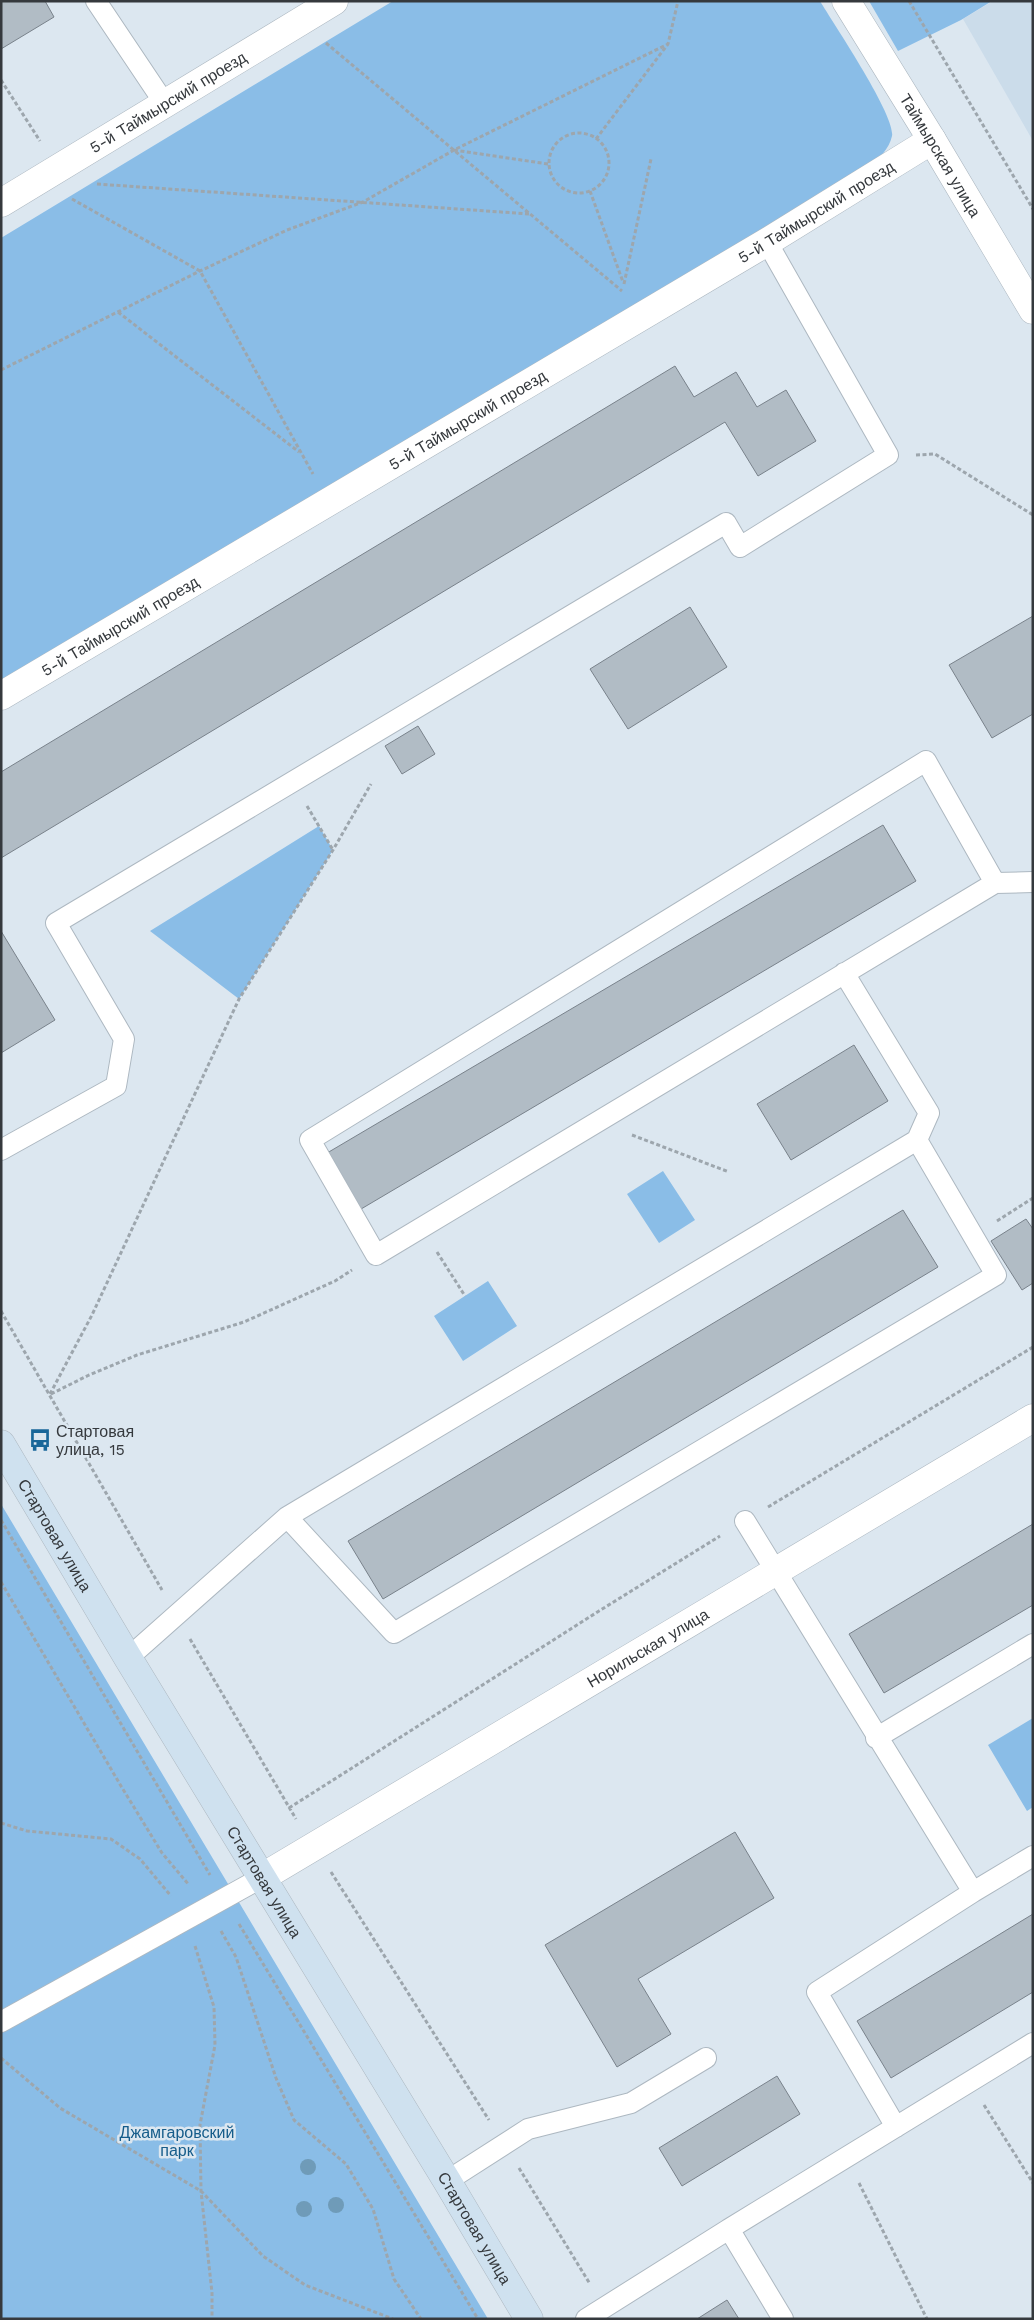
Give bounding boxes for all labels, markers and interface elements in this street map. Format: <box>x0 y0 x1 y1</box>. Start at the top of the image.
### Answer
street label: 5-й Таймырский проезд <box>86 47 250 157</box>
street label: Таймырская улица <box>896 90 985 221</box>
street label: 5-й Таймырский проезд <box>735 156 898 267</box>
street label: 5-й Таймырский проезд <box>385 366 550 474</box>
street label: 5-й Таймырский проезд <box>38 572 203 680</box>
place label: Стартовая улица, 15 <box>56 1422 134 1459</box>
bus stop icon: Стартовая улица, 15 <box>27 1427 53 1453</box>
street label: Стартовая улица <box>14 1476 95 1595</box>
street label: Норильская улица <box>584 1604 712 1692</box>
street label: Стартовая улица <box>223 1823 305 1942</box>
park label: Джамгаровский парк <box>120 2123 234 2160</box>
street label: Стартовая улица <box>434 2168 515 2288</box>

